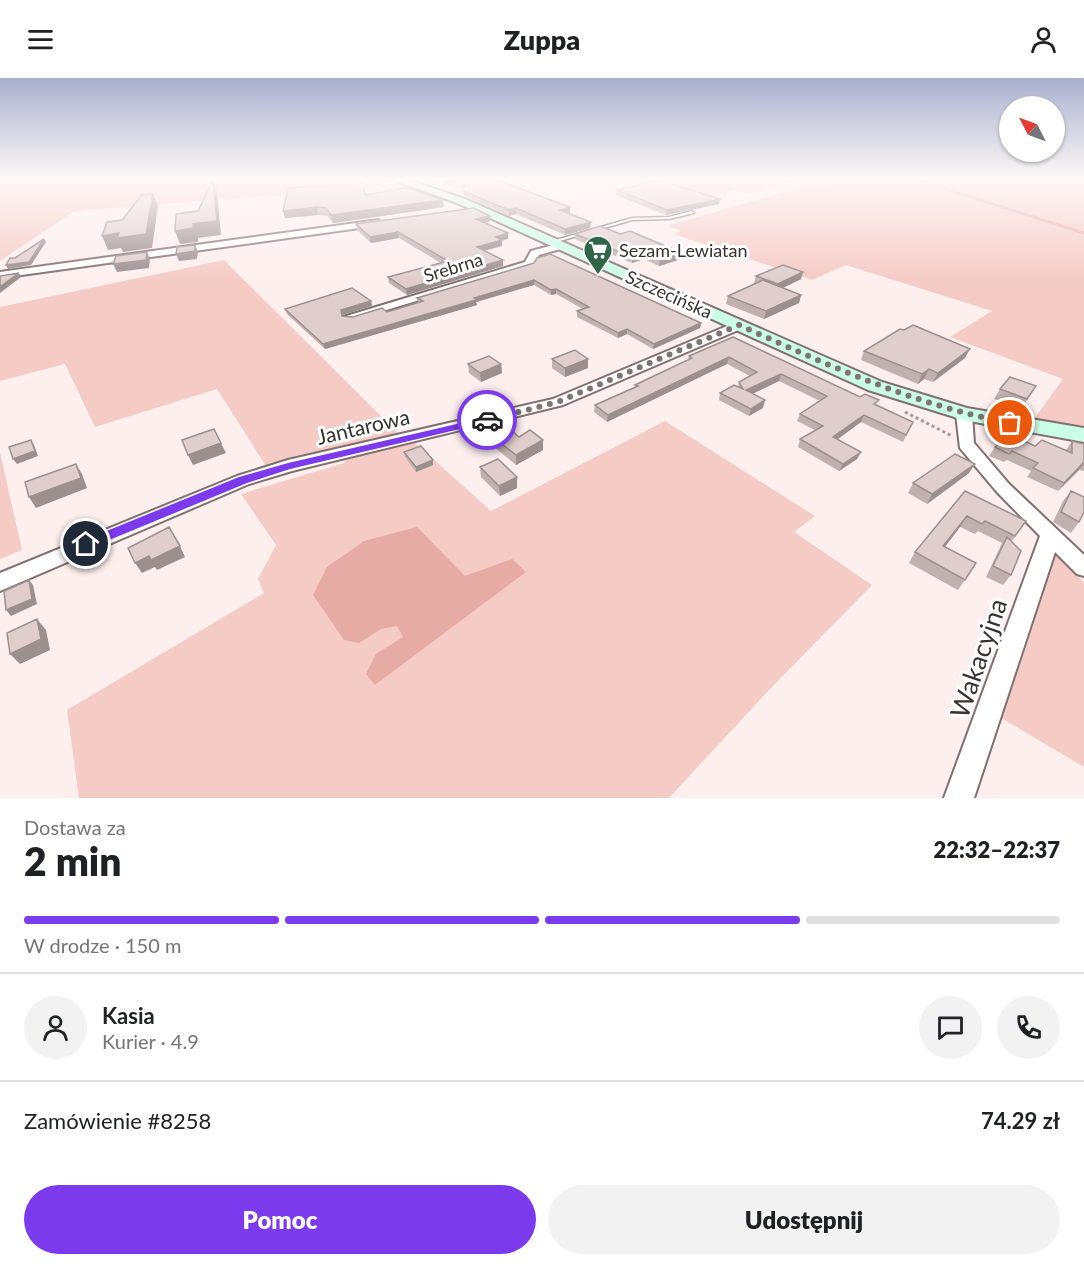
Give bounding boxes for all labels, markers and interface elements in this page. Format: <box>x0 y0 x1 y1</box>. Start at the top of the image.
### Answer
icon: menu <box>24 23 57 56</box>
text: Zuppa <box>504 23 580 56</box>
icon: person <box>1027 23 1060 56</box>
north arrow <box>999 96 1065 162</box>
map controls <box>999 96 1065 162</box>
supermarket icon: Sezam-Lewiatan <box>582 234 614 276</box>
place label: Sezam-Lewiatan <box>619 239 748 261</box>
street label: Srebrna <box>421 248 485 286</box>
street label: Szczecińska <box>622 265 716 323</box>
courier <box>457 390 517 450</box>
pin <box>984 397 1035 448</box>
street label: Jantarowa <box>314 403 412 449</box>
icon: car <box>471 404 504 437</box>
icon: bag <box>993 406 1026 439</box>
pin <box>60 518 111 569</box>
icon: home <box>69 527 102 560</box>
street label: Wakacyjna <box>943 594 1013 722</box>
text: Dostawa za <box>24 815 126 839</box>
text: 22:32–22:37 <box>934 836 1060 863</box>
text: 2 min <box>24 838 121 884</box>
text: W drodze · 150 m <box>24 933 181 957</box>
button: person <box>24 996 87 1059</box>
button: chat <box>919 996 982 1059</box>
button: phone <box>997 996 1060 1059</box>
text: Kasia <box>102 1002 155 1029</box>
text: Kurier · 4.9 <box>102 1029 199 1053</box>
text: Zamówienie #8258 <box>24 1107 211 1134</box>
text: 74.29 zł <box>981 1107 1060 1134</box>
button: Pomoc <box>24 1185 536 1254</box>
button: Udostępnij <box>548 1185 1060 1254</box>

